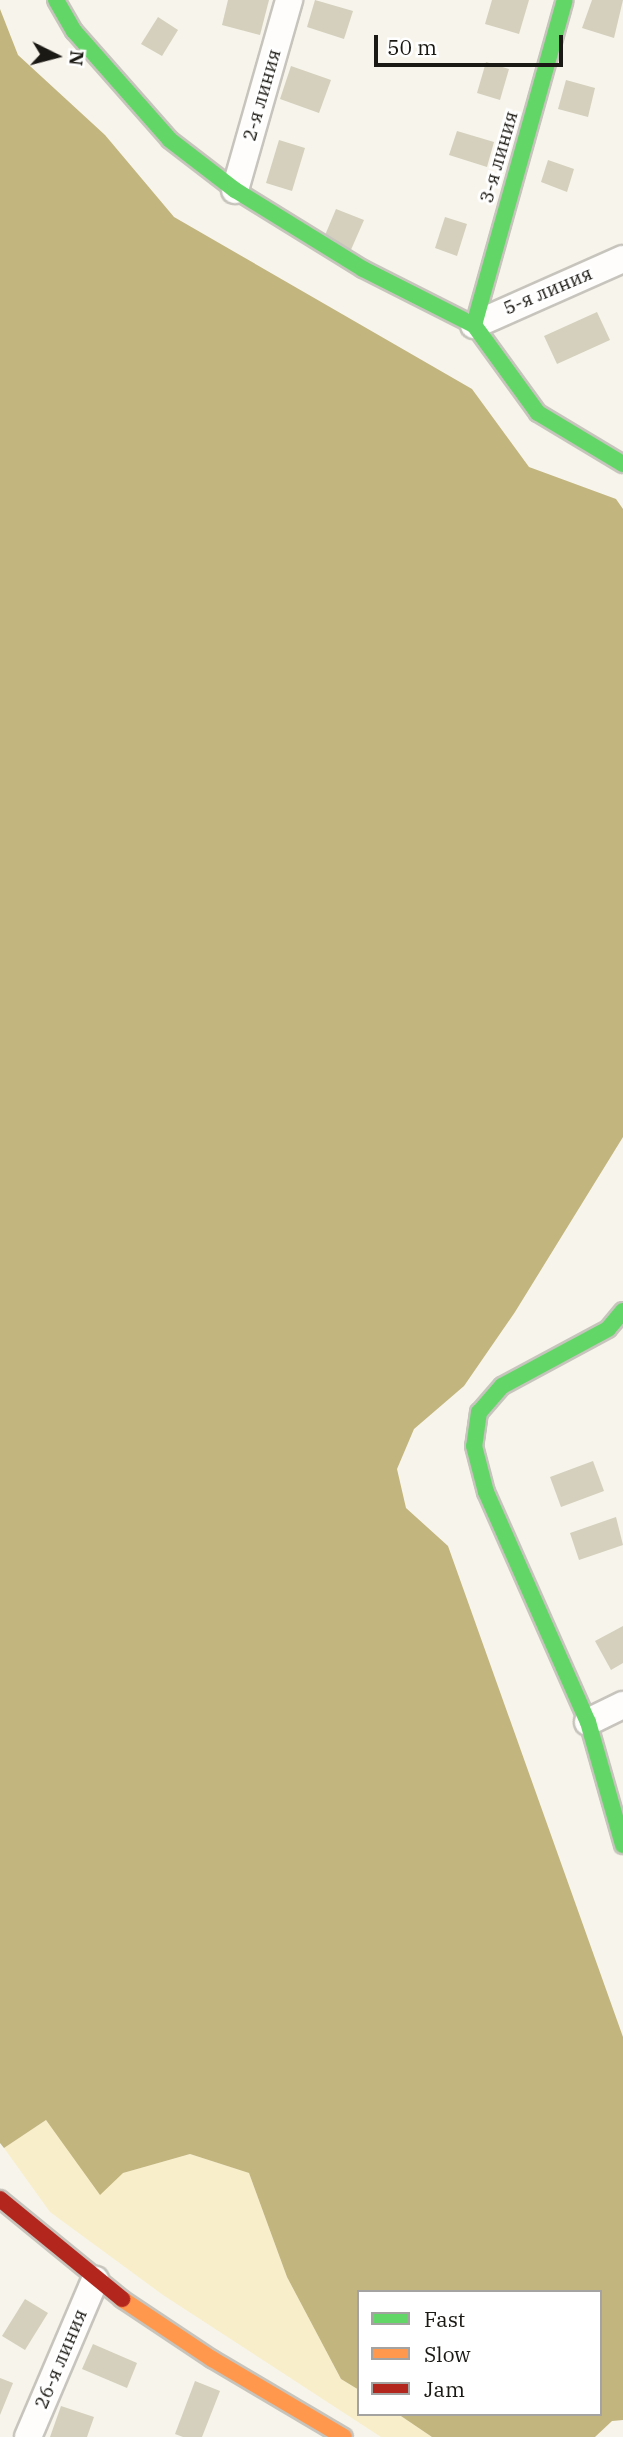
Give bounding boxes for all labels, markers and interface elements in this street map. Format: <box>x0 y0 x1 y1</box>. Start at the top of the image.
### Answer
north arrow <box>21 21 91 91</box>
scale bar <box>378 21 567 65</box>
text: 50 m <box>387 33 437 61</box>
street label: 2-я линия <box>238 46 286 144</box>
text: N <box>64 49 90 67</box>
street label: 3-я линия <box>475 108 523 206</box>
street label: 5-я линия <box>500 262 596 320</box>
legend <box>357 2290 602 2416</box>
text: Fast <box>424 2305 465 2333</box>
street label: 26-я линия <box>30 2306 92 2412</box>
text: Slow <box>424 2340 471 2368</box>
text: Jam <box>424 2375 465 2403</box>

